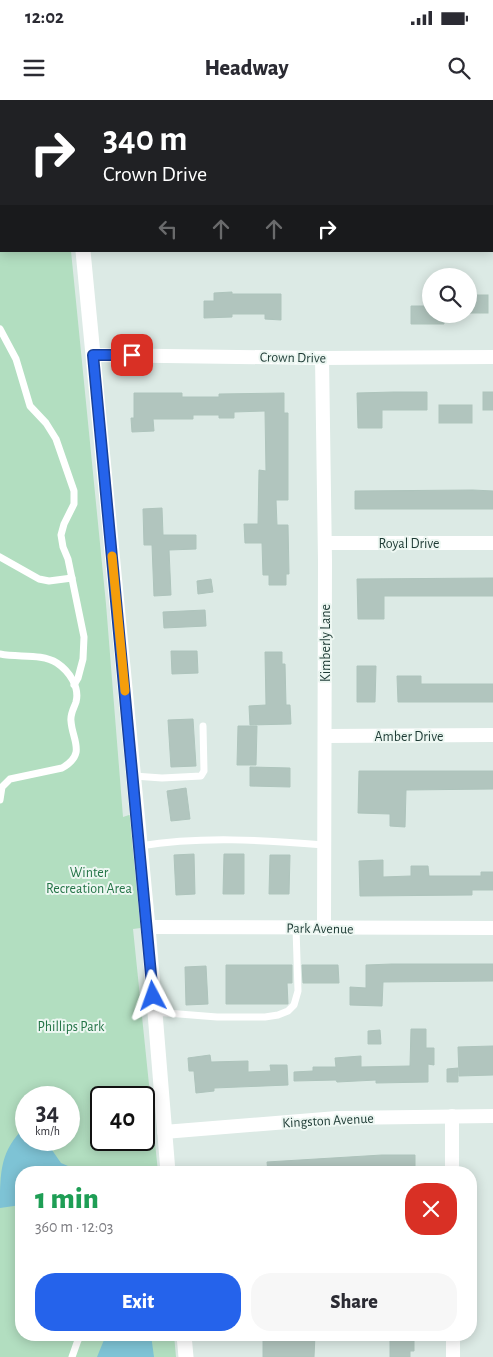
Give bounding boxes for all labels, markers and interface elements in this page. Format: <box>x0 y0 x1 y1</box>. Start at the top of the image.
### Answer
text: 12:02 <box>25 8 64 27</box>
icon: menu <box>20 54 48 82</box>
icon: search <box>445 54 473 82</box>
text: Headway <box>204 57 289 79</box>
icon: right <box>20 120 85 185</box>
text: 340 m <box>103 122 187 157</box>
text: Crown Drive <box>103 163 207 185</box>
icon: left <box>154 215 182 243</box>
icon: ahead <box>207 215 235 243</box>
icon: ahead <box>260 215 288 243</box>
icon: right <box>313 215 341 243</box>
map controls <box>422 268 477 323</box>
button: search <box>422 268 477 323</box>
pin <box>111 334 153 376</box>
icon: arrive <box>118 341 146 369</box>
street label: Crown Drive <box>260 350 326 366</box>
street label: Royal Drive <box>378 537 440 551</box>
street label: Kimberly Lane <box>319 604 333 682</box>
street label: Amber Drive <box>375 730 443 744</box>
park label: Winter Recreation Area <box>46 866 132 896</box>
street label: Park Avenue <box>286 921 354 937</box>
position arrow <box>126 969 178 1021</box>
park label: Phillips Park <box>37 1020 105 1034</box>
speed limit sign: 40 <box>90 1086 155 1151</box>
text: 34 <box>36 1100 59 1125</box>
street label: Kingston Avenue <box>282 1112 374 1130</box>
text: km/h <box>35 1125 60 1137</box>
button: close <box>405 1183 457 1235</box>
text: 1 min <box>35 1184 99 1214</box>
text: 360 m · 12:03 <box>35 1219 113 1235</box>
button: Exit <box>35 1273 241 1331</box>
button: Share <box>251 1273 457 1331</box>

